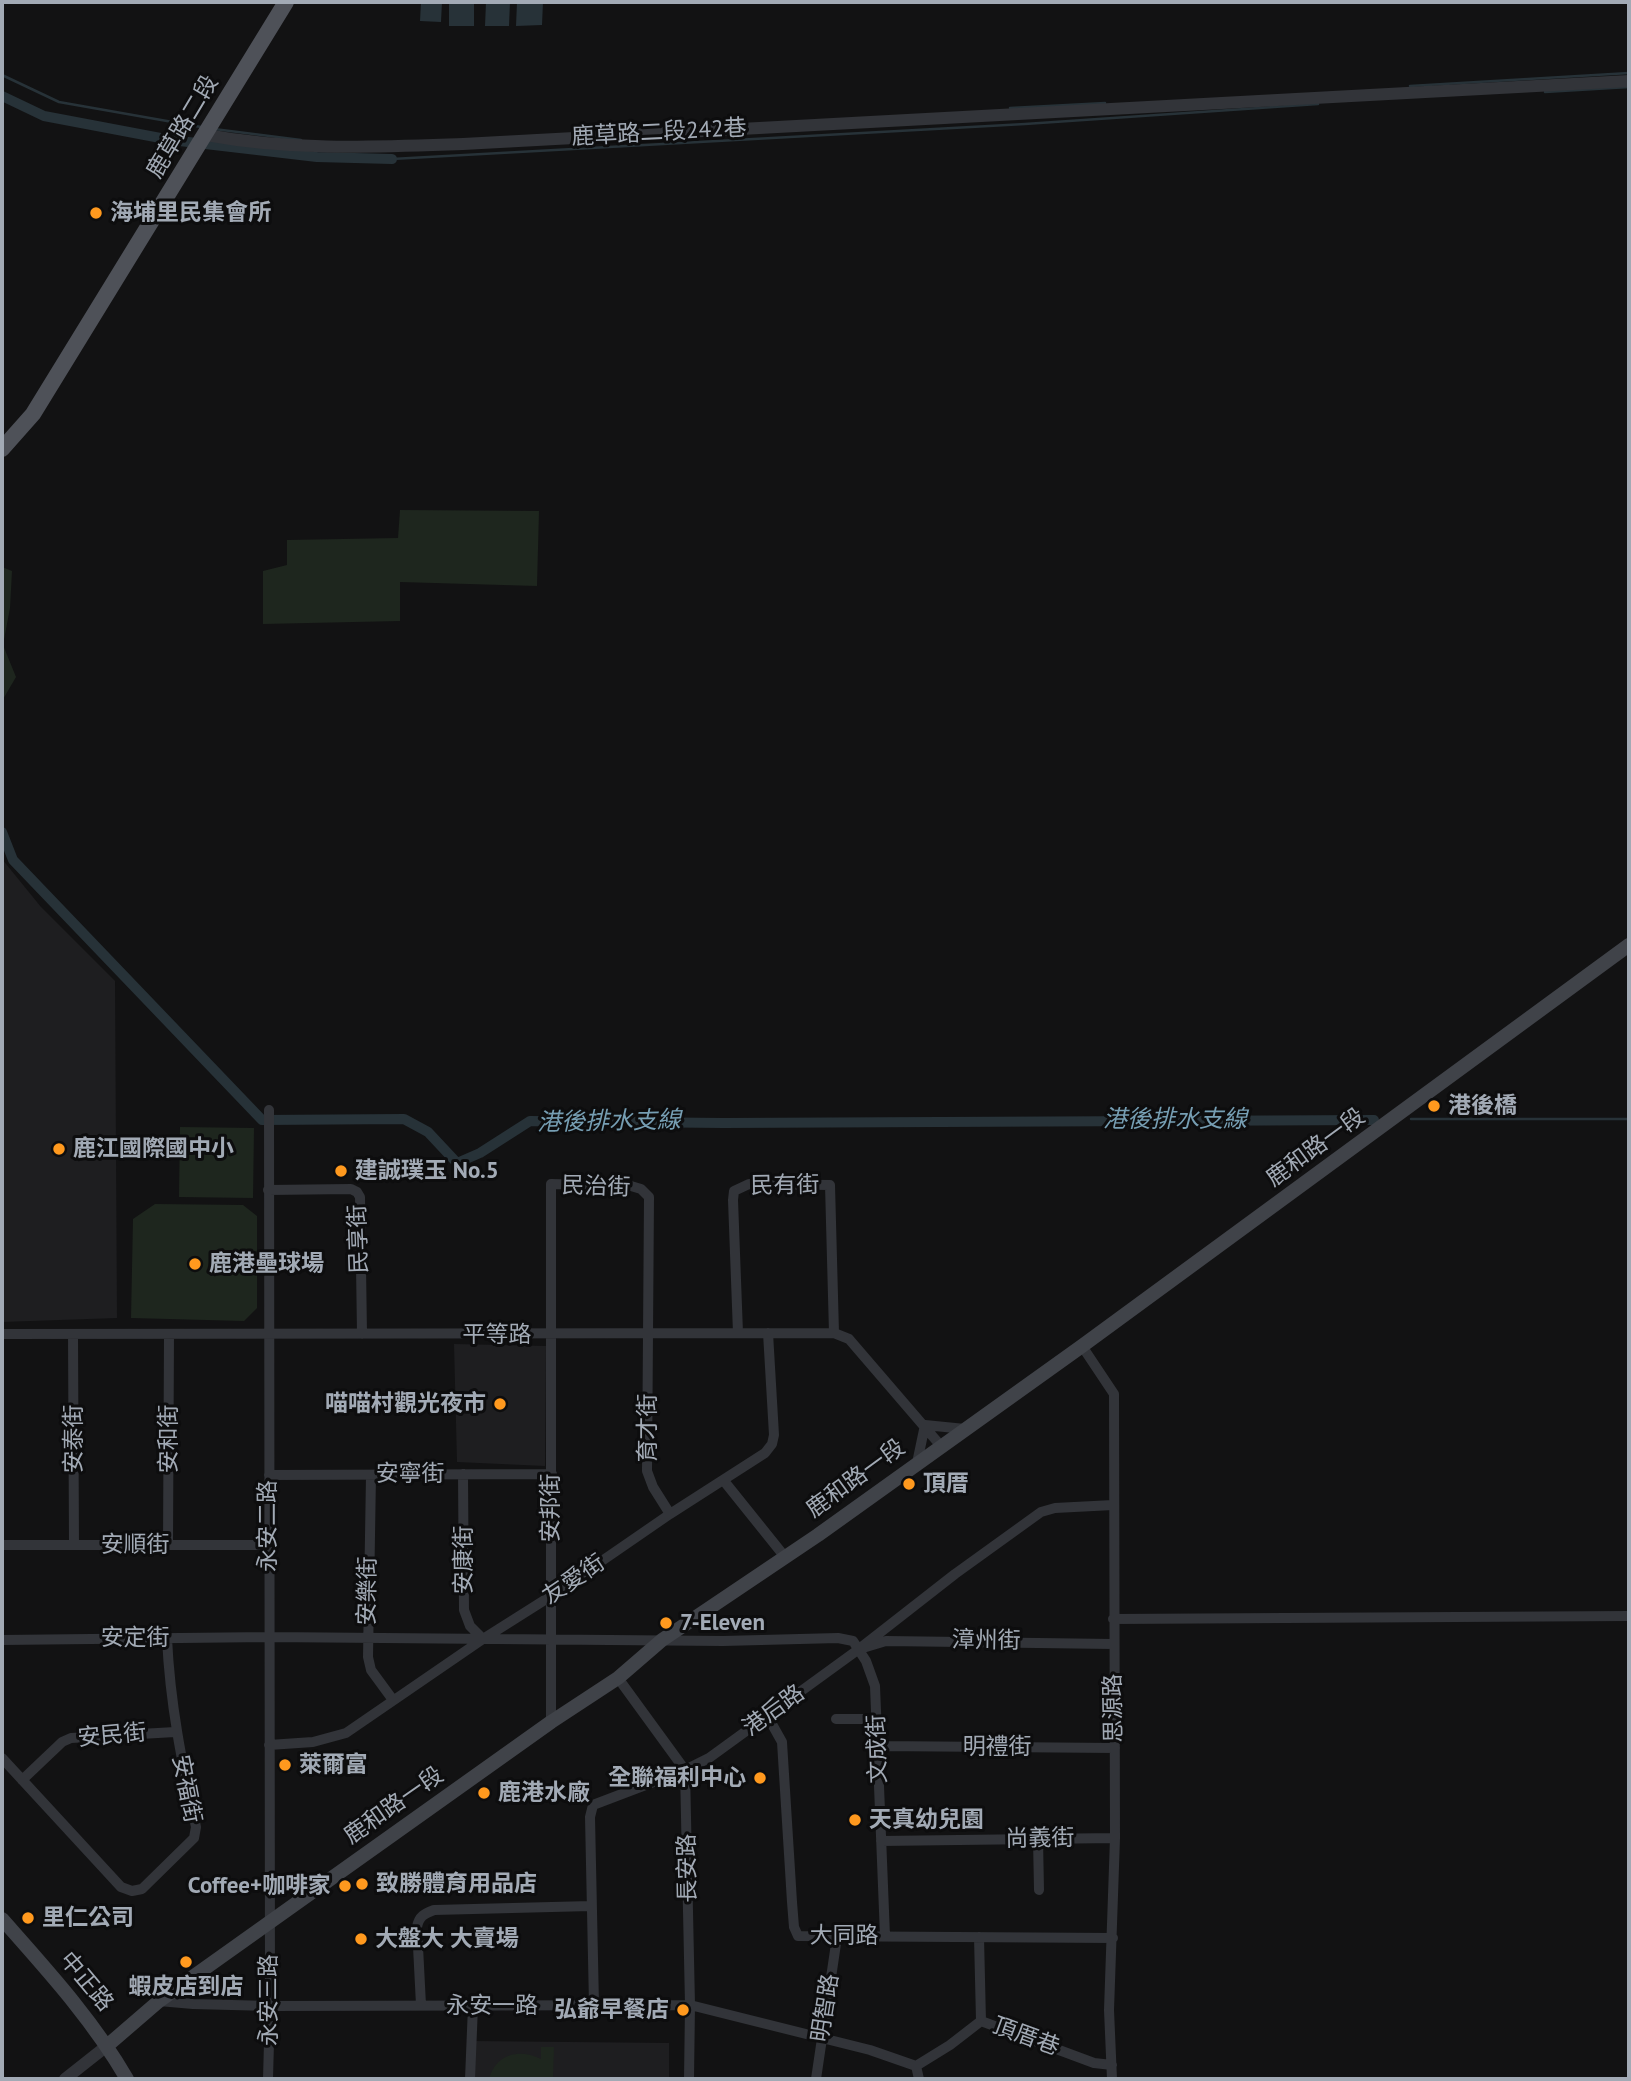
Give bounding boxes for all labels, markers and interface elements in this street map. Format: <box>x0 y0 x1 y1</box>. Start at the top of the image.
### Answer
street label: 鹿草路二段 <box>142 71 224 183</box>
street label: 鹿草路二段242巷 <box>571 115 747 151</box>
place label: 海埔里民集會所 <box>110 199 271 227</box>
marker: 海埔里民集會所 <box>88 205 104 221</box>
place label: 港後橋 <box>1448 1092 1517 1120</box>
marker: 港後橋 <box>1426 1098 1442 1114</box>
street label: 鹿和路一段 <box>1261 1103 1371 1193</box>
water label: 港後排水支線 <box>537 1106 681 1138</box>
water label: 港後排水支線 <box>1103 1106 1247 1134</box>
place label: 鹿江國際國中小 <box>73 1135 234 1163</box>
marker: 鹿江國際國中小 <box>51 1141 67 1157</box>
place label: 建誠璞玉 No.5 <box>355 1157 499 1185</box>
marker: 建誠璞玉 No.5 <box>333 1163 349 1179</box>
street label: 民治街 <box>561 1172 631 1202</box>
street label: 民有街 <box>750 1172 820 1200</box>
street label: 民享街 <box>344 1204 374 1274</box>
place label: 鹿港壘球場 <box>209 1250 324 1278</box>
marker: 鹿港壘球場 <box>187 1256 203 1272</box>
street label: 平等路 <box>463 1321 531 1349</box>
place label: 喵喵村觀光夜市 <box>325 1390 486 1418</box>
street label: 育才街 <box>634 1394 662 1462</box>
marker: 喵喵村觀光夜市 <box>492 1396 508 1412</box>
street label: 安泰街 <box>60 1405 88 1473</box>
street label: 安和街 <box>155 1405 183 1473</box>
street label: 鹿和路一段 <box>801 1434 911 1524</box>
street label: 安寧街 <box>376 1460 444 1488</box>
place label: 頂厝 <box>923 1470 969 1498</box>
street label: 安邦街 <box>537 1474 565 1542</box>
marker: 頂厝 <box>901 1476 917 1492</box>
street label: 永安二路 <box>254 1480 282 1572</box>
street label: 安康街 <box>450 1526 478 1594</box>
street label: 安順街 <box>101 1531 169 1559</box>
street label: 友愛街 <box>538 1549 610 1611</box>
street label: 安樂街 <box>354 1556 382 1626</box>
place label: 7-Eleven <box>680 1609 765 1637</box>
marker: 7-Eleven <box>658 1615 674 1631</box>
street label: 安定街 <box>101 1624 169 1652</box>
street label: 漳州街 <box>951 1627 1021 1655</box>
street label: 思源路 <box>1100 1673 1128 1743</box>
street label: 港后路 <box>738 1680 810 1742</box>
street label: 文成街 <box>863 1714 893 1784</box>
street label: 安民街 <box>76 1719 148 1753</box>
street label: 明禮街 <box>963 1733 1031 1761</box>
place label: 萊爾富 <box>299 1751 368 1779</box>
street label: 安福街 <box>166 1753 206 1825</box>
marker: 萊爾富 <box>277 1757 293 1773</box>
street label: 鹿和路一段 <box>339 1762 449 1850</box>
place label: 全聯福利中心 <box>608 1764 746 1792</box>
marker: 全聯福利中心 <box>752 1770 768 1786</box>
place label: 鹿港水廠 <box>498 1779 590 1807</box>
marker: 鹿港水廠 <box>476 1785 492 1801</box>
place label: 天真幼兒園 <box>869 1806 984 1834</box>
marker: 天真幼兒園 <box>847 1812 863 1828</box>
street label: 尚義街 <box>1005 1825 1075 1853</box>
street label: 長安路 <box>674 1833 702 1903</box>
place label: 致勝體育用品店 <box>376 1870 537 1898</box>
place label: Coffee+咖啡家 <box>188 1872 331 1900</box>
marker: 致勝體育用品店 <box>354 1876 370 1892</box>
marker: Coffee+咖啡家 <box>337 1878 353 1894</box>
place label: 里仁公司 <box>42 1904 134 1932</box>
marker: 里仁公司 <box>20 1910 36 1926</box>
street label: 大同路 <box>810 1922 878 1950</box>
place label: 大盤大 大賣場 <box>375 1925 519 1953</box>
marker: 大盤大 大賣場 <box>353 1931 369 1947</box>
street label: 中正路 <box>53 1947 119 2017</box>
marker: 蝦皮店到店 <box>178 1954 194 1970</box>
street label: 永安三路 <box>255 1954 283 2046</box>
street label: 明智路 <box>807 1972 845 2044</box>
place label: 蝦皮店到店 <box>129 1973 243 2001</box>
street label: 永安一路 <box>446 1992 538 2020</box>
place label: 弘爺早餐店 <box>554 1996 669 2024</box>
marker: 弘爺早餐店 <box>675 2002 691 2018</box>
street label: 頂厝巷 <box>989 2012 1063 2062</box>

